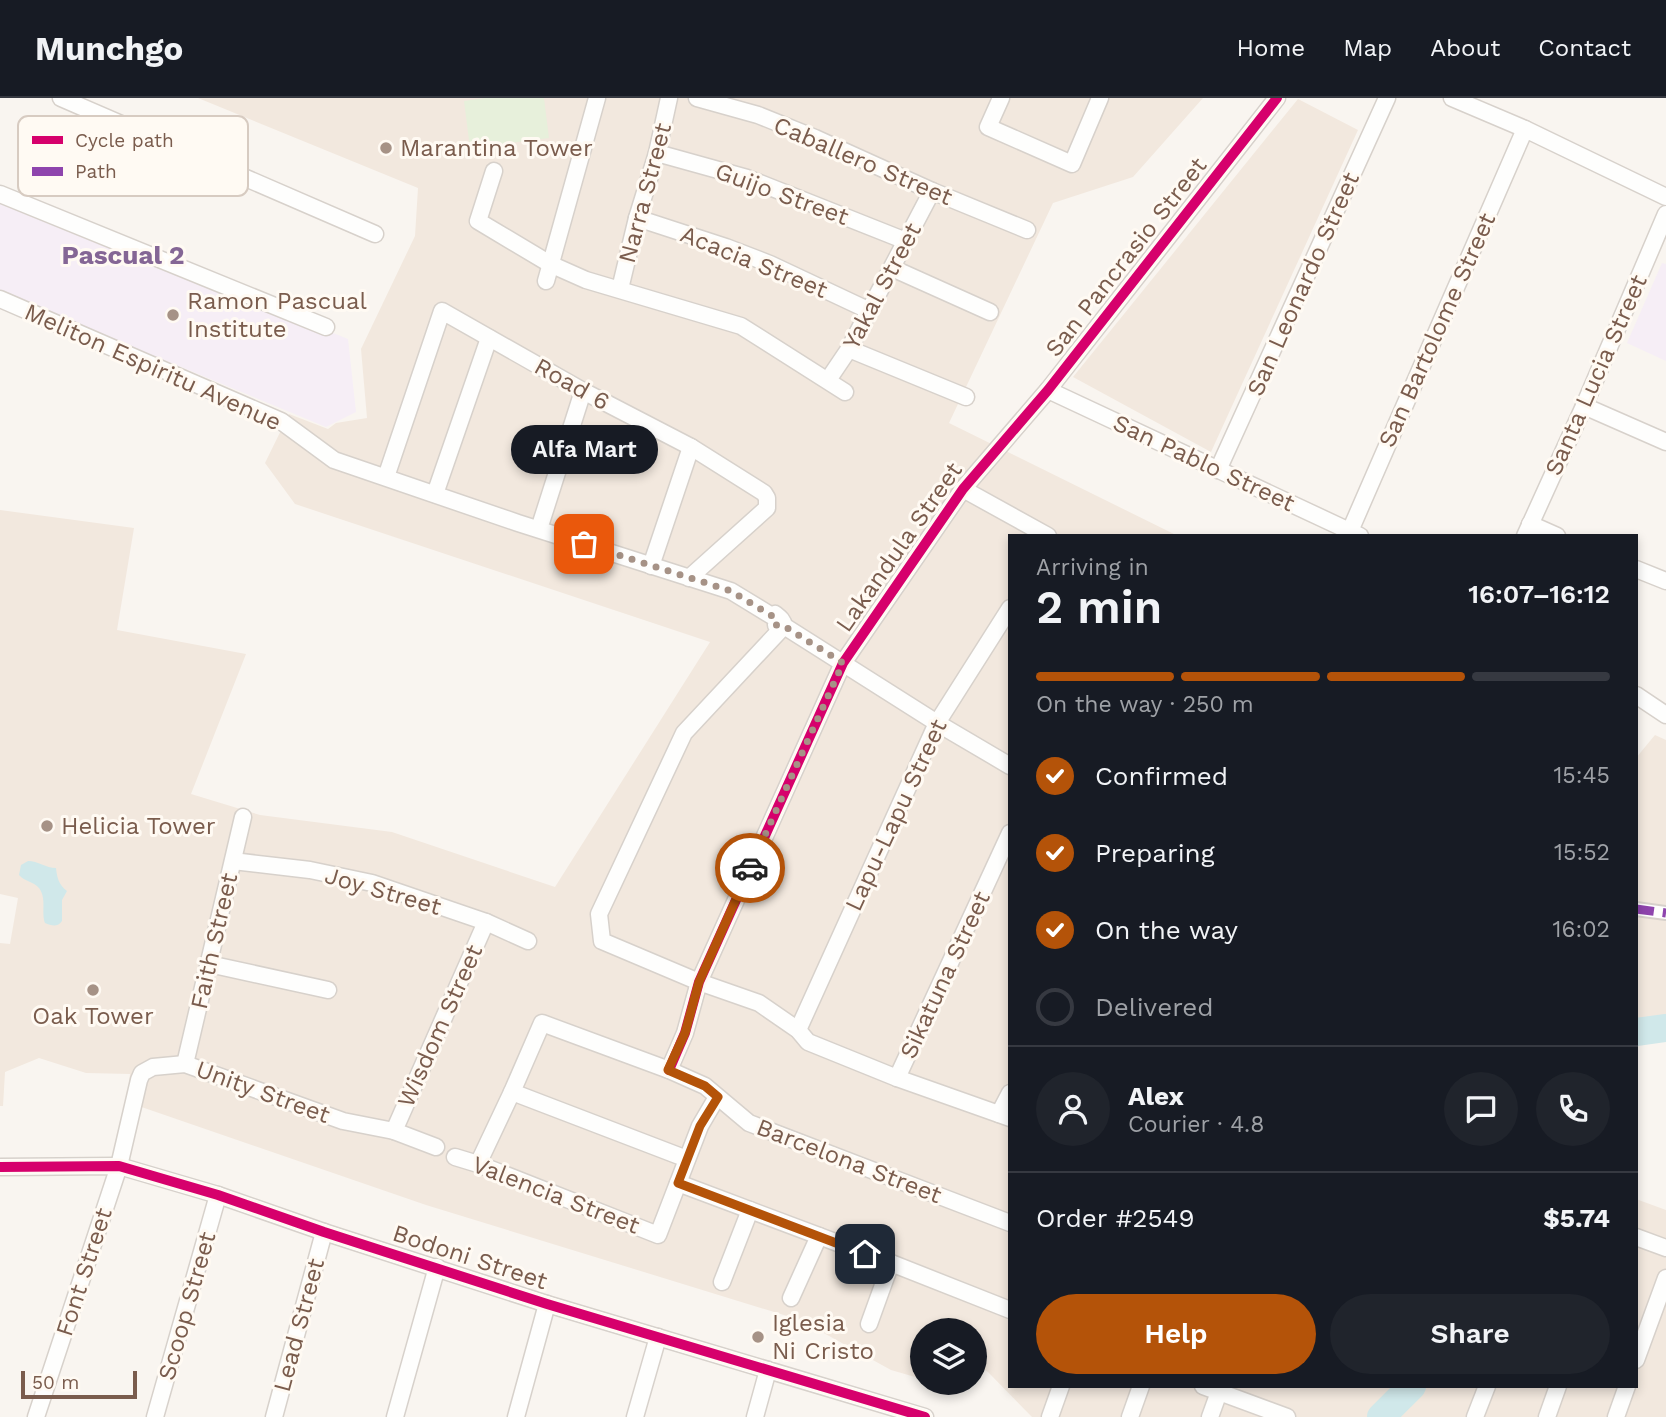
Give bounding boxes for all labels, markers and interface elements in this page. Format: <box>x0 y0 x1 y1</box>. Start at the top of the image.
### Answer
text: Munchgo <box>35 29 183 68</box>
text: Home <box>1237 34 1305 62</box>
text: Map <box>1343 34 1392 62</box>
text: About <box>1430 34 1500 62</box>
text: Contact <box>1538 34 1631 62</box>
street label: Caballero Street <box>769 111 957 211</box>
legend <box>18 116 248 196</box>
street label: Narra Street <box>613 120 677 266</box>
text: Cycle path <box>75 129 174 152</box>
place label: Marantina Tower <box>400 134 593 162</box>
marker: Marantina Tower <box>378 140 394 156</box>
street label: San Pancrasio Street <box>1039 152 1213 362</box>
street label: Guijo Street <box>712 157 852 231</box>
text: Path <box>75 160 117 183</box>
street label: San Leonardo Street <box>1241 168 1365 400</box>
street label: San Bartolome Street <box>1373 209 1501 451</box>
street label: Yakal Street <box>837 218 927 354</box>
street label: Acacia Street <box>676 220 832 304</box>
district label: Pascual 2 <box>61 240 185 270</box>
street label: Santa Lucia Street <box>1539 270 1653 480</box>
place label: Ramon Pascual Institute <box>187 287 368 343</box>
street label: Meliton Espiritu Avenue <box>20 298 286 436</box>
marker: Ramon Pascual Institute <box>165 307 181 323</box>
street label: Road 6 <box>530 352 614 416</box>
street label: San Pablo Street <box>1109 409 1299 517</box>
callout: Alfa Mart <box>510 425 658 474</box>
text: Alfa Mart <box>532 436 637 463</box>
street label: Lakandula Street <box>830 457 968 637</box>
pin <box>554 514 614 574</box>
icon: bag <box>565 525 603 563</box>
text: Arriving in <box>1036 554 1149 581</box>
text: 16:07–16:12 <box>1468 579 1610 609</box>
text: 2 min <box>1036 580 1162 634</box>
text: On the way · 250 m <box>1036 691 1254 718</box>
street label: Lapu-Lapu Street <box>839 715 953 915</box>
icon: check <box>1036 757 1074 795</box>
text: Confirmed <box>1095 761 1228 791</box>
text: 15:45 <box>1553 762 1610 789</box>
place label: Helicia Tower <box>61 812 216 840</box>
marker: Helicia Tower <box>39 818 55 834</box>
courier <box>715 833 785 903</box>
icon: check <box>1036 834 1074 872</box>
text: Preparing <box>1095 838 1215 868</box>
text: 15:52 <box>1554 839 1610 866</box>
icon: car <box>731 849 769 887</box>
street label: Joy Street <box>322 861 444 921</box>
street label: Faith Street <box>185 870 243 1012</box>
street label: Sikatuna Street <box>894 887 996 1063</box>
icon: check <box>1036 911 1074 949</box>
text: On the way <box>1095 915 1238 945</box>
text: 16:02 <box>1553 916 1610 943</box>
street label: Wisdom Street <box>392 940 488 1112</box>
marker: Oak Tower <box>85 982 101 998</box>
text: Delivered <box>1095 992 1214 1022</box>
place label: Oak Tower <box>32 1002 154 1030</box>
street label: Unity Street <box>192 1055 334 1129</box>
button: person <box>1036 1072 1110 1146</box>
button: chat <box>1444 1072 1518 1146</box>
button: phone <box>1536 1072 1610 1146</box>
text: Alex <box>1128 1081 1184 1111</box>
text: Courier · 4.8 <box>1128 1111 1264 1138</box>
street label: Barcelona Street <box>752 1113 946 1209</box>
street label: Valencia Street <box>468 1150 644 1240</box>
text: Order #2549 <box>1036 1203 1195 1233</box>
text: $5.74 <box>1543 1203 1610 1233</box>
street label: Font Street <box>50 1204 118 1340</box>
street label: Bodoni Street <box>389 1219 551 1295</box>
pin <box>835 1224 895 1284</box>
street label: Scoop Street <box>152 1229 222 1383</box>
icon: home <box>846 1235 884 1273</box>
street label: Lead Street <box>268 1255 330 1395</box>
button: Help <box>1036 1294 1316 1374</box>
button: Share <box>1330 1294 1610 1374</box>
place label: Iglesia Ni Cristo <box>772 1309 874 1365</box>
map controls <box>910 1318 987 1395</box>
button: layers <box>910 1318 987 1395</box>
marker: Iglesia Ni Cristo <box>750 1329 766 1345</box>
scale bar <box>21 1368 136 1400</box>
text: 50 m <box>32 1371 79 1394</box>

